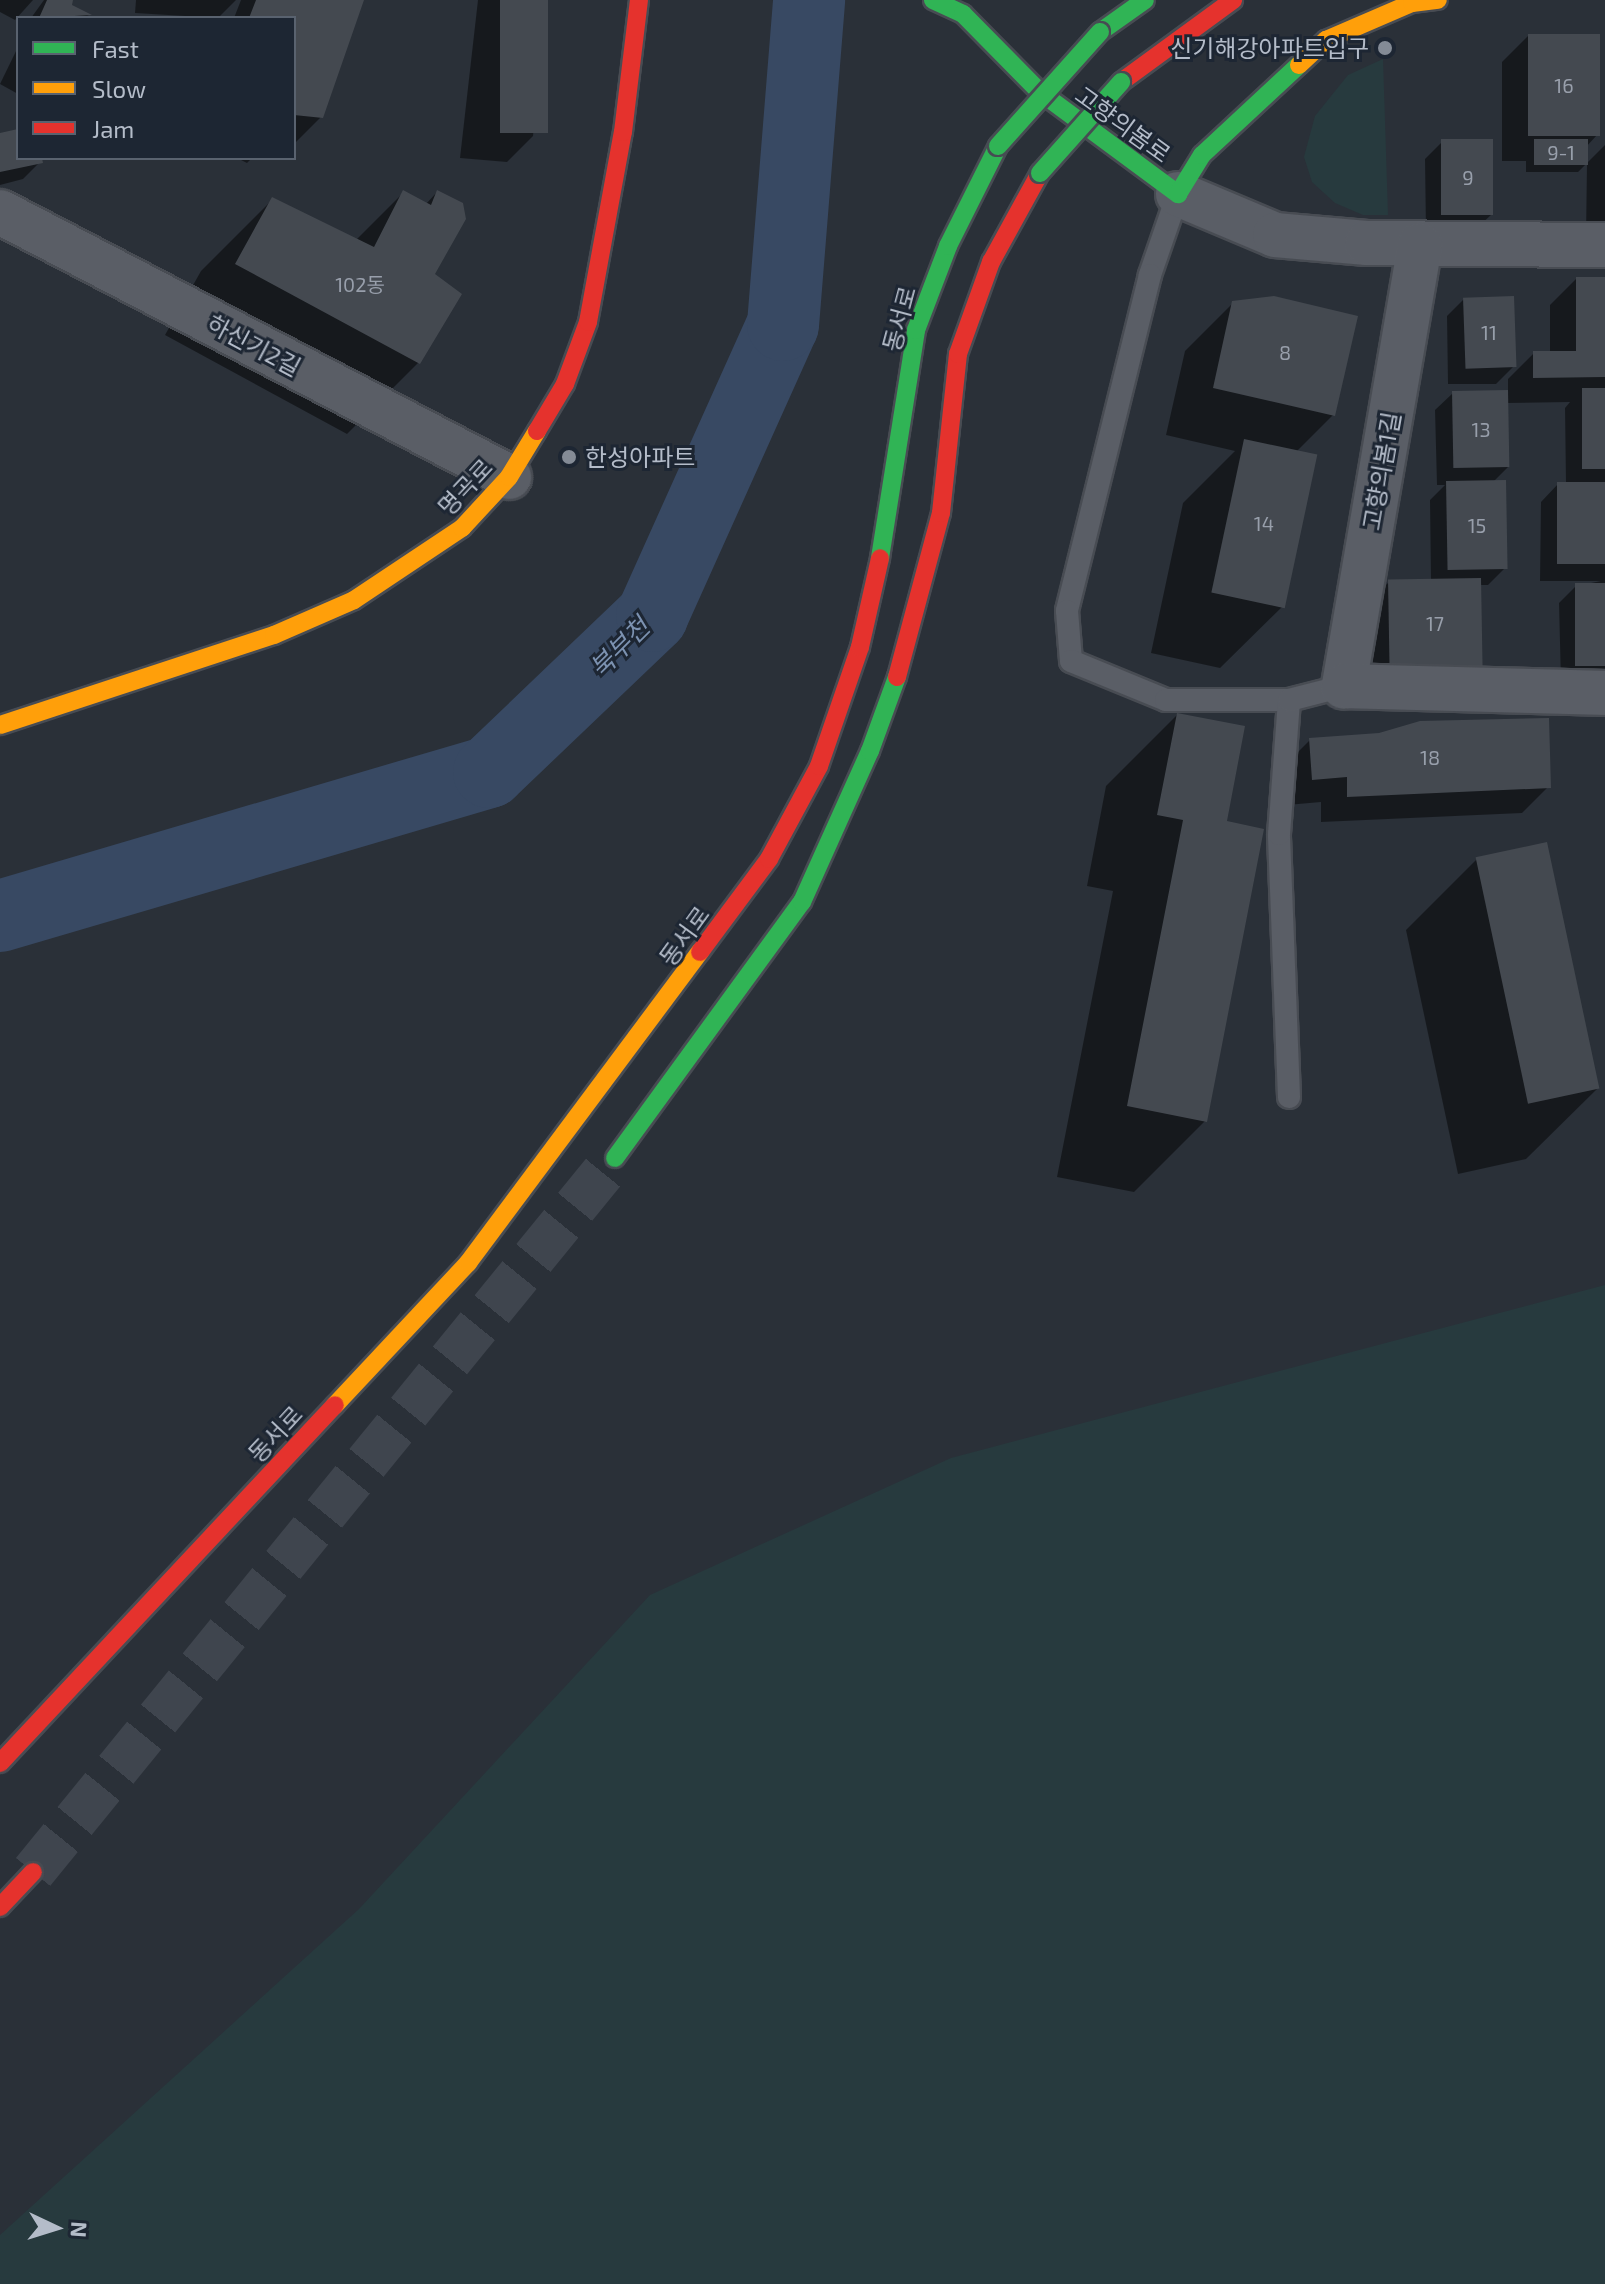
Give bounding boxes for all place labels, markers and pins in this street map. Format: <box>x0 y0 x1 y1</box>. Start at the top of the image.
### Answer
place label: 신기해강아파트입구 <box>1170 34 1369 62</box>
marker: 신기해강아파트입구 <box>1376 39 1394 57</box>
place label: 한성아파트 <box>585 443 695 471</box>
marker: 한성아파트 <box>560 448 578 466</box>

